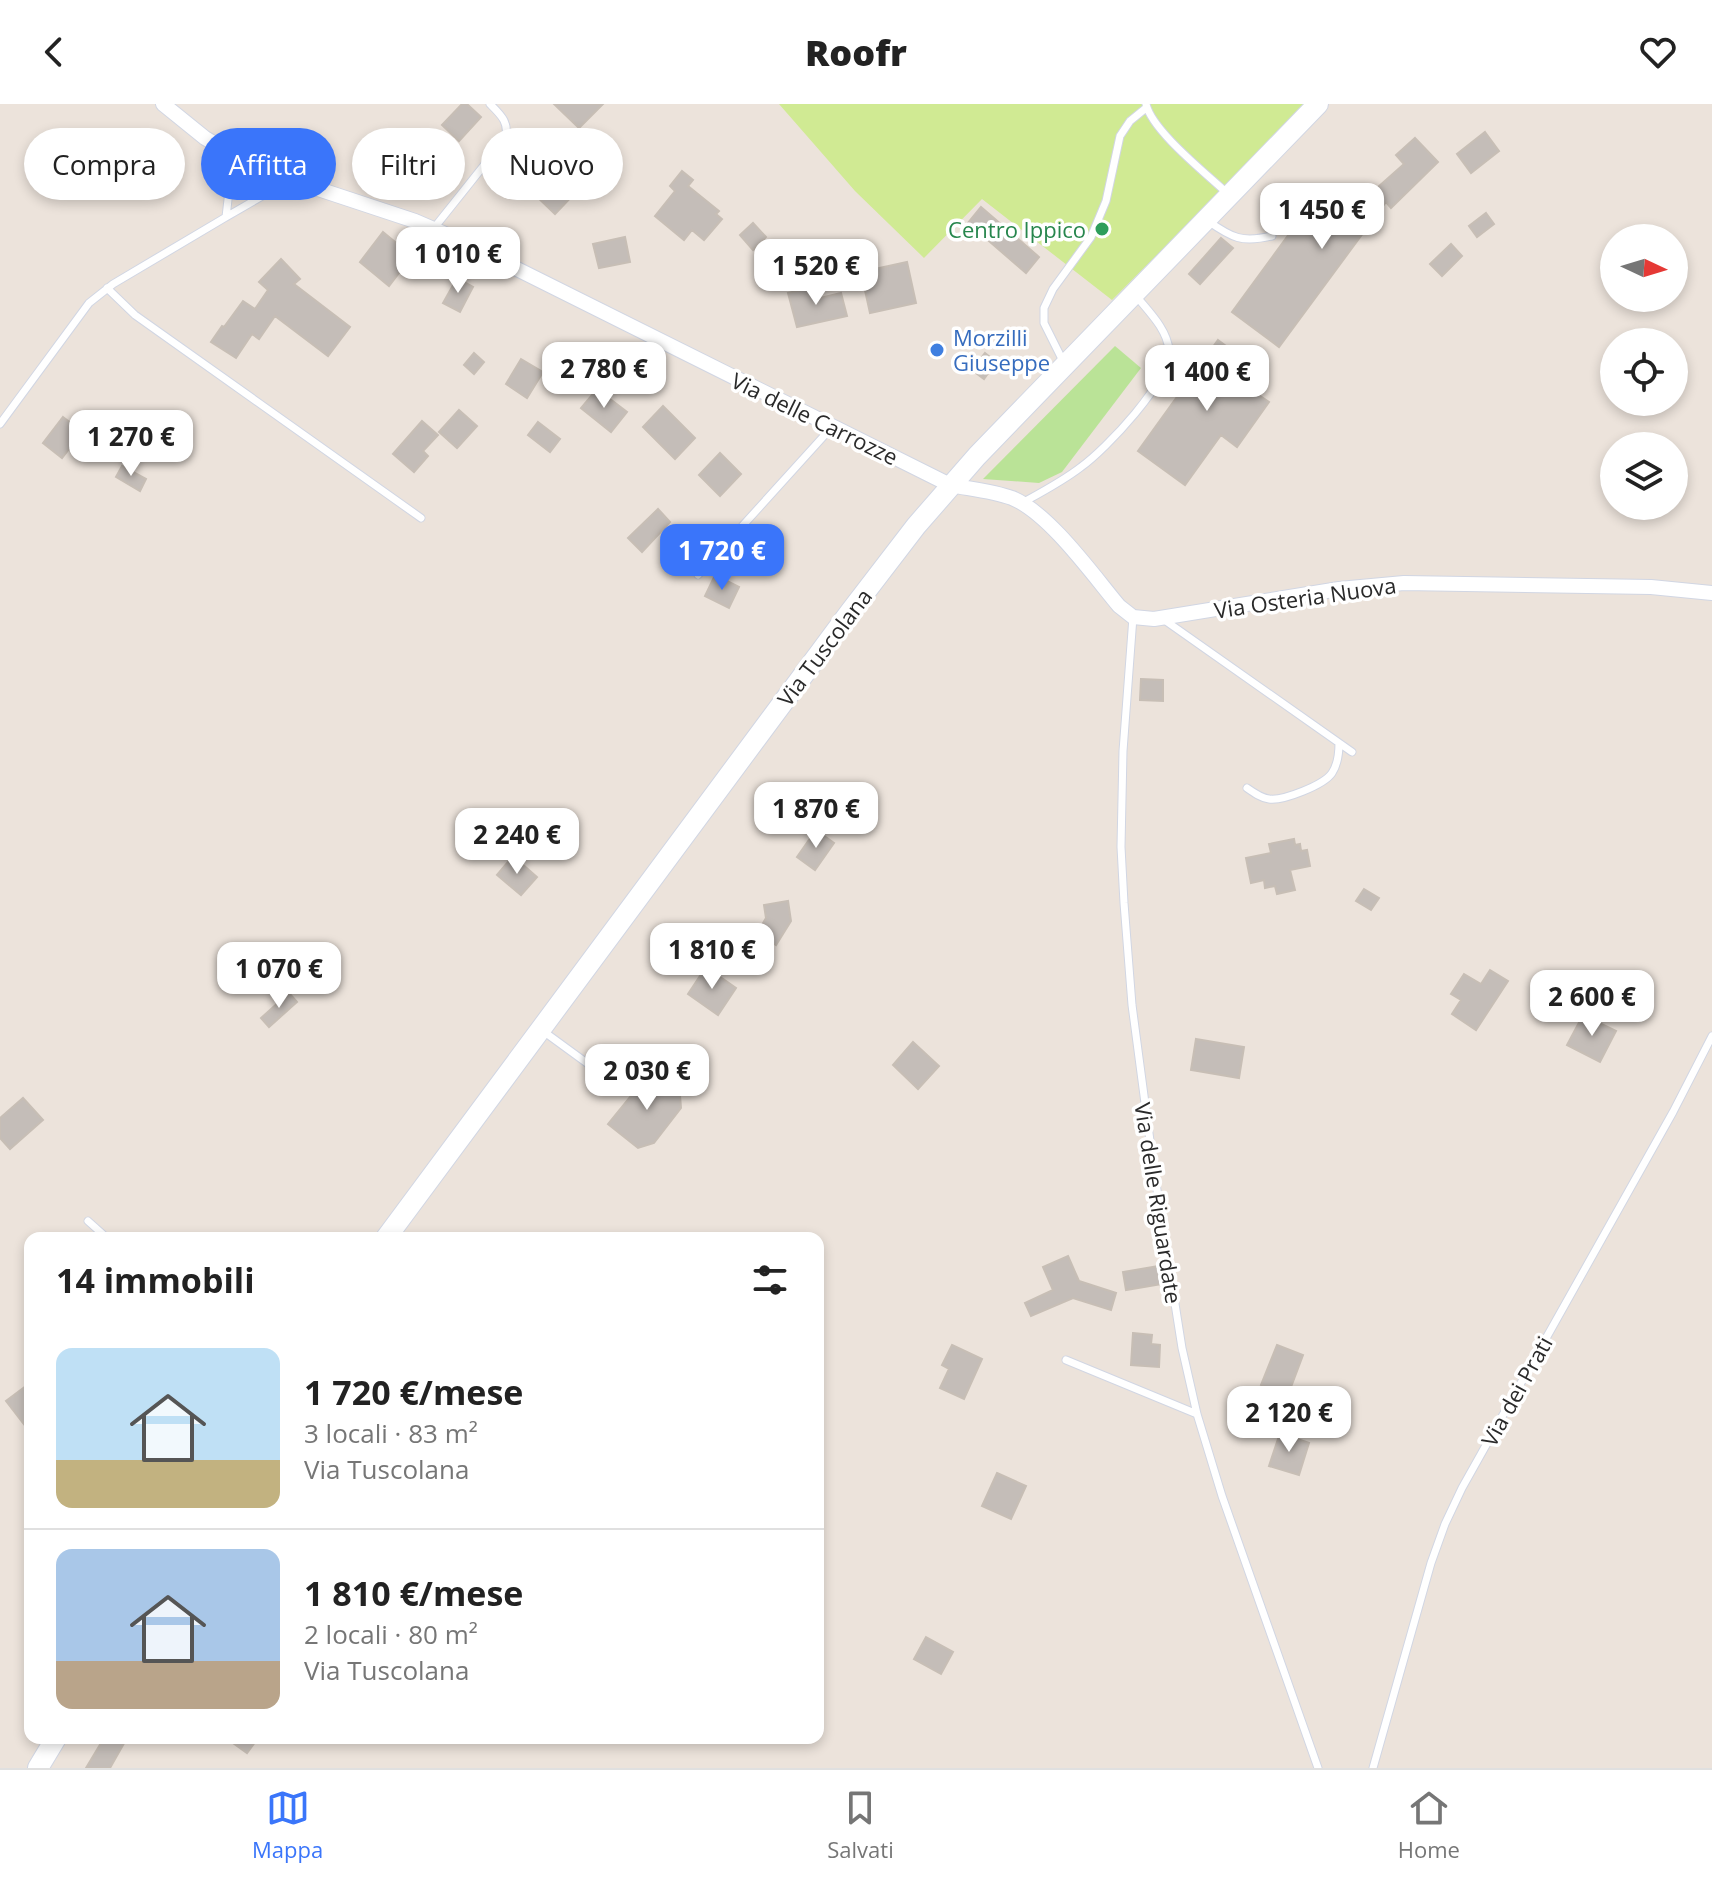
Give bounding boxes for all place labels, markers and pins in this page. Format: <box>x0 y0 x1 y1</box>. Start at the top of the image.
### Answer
pin: 1 450 € <box>1248 183 1396 251</box>
place label: Centro Ippico <box>948 214 1086 244</box>
marker: Centro Ippico <box>1093 220 1111 238</box>
pin: 1 010 € <box>384 227 532 295</box>
pin: 1 520 € <box>742 239 890 307</box>
place label: Morzilli Giuseppe <box>953 322 1050 377</box>
marker: Morzilli Giuseppe <box>928 341 946 359</box>
pin: 2 780 € <box>530 342 678 410</box>
pin: 1 400 € <box>1133 345 1281 413</box>
pin: 1 270 € <box>57 410 205 478</box>
pin: 1 720 € <box>648 524 796 592</box>
pin: 1 870 € <box>742 782 890 850</box>
pin: 2 240 € <box>443 808 591 876</box>
pin: 1 810 € <box>638 923 786 991</box>
pin: 1 070 € <box>205 942 353 1010</box>
pin: 2 600 € <box>1518 970 1666 1038</box>
pin: 2 030 € <box>573 1044 721 1112</box>
pin: 2 120 € <box>1215 1386 1363 1454</box>

